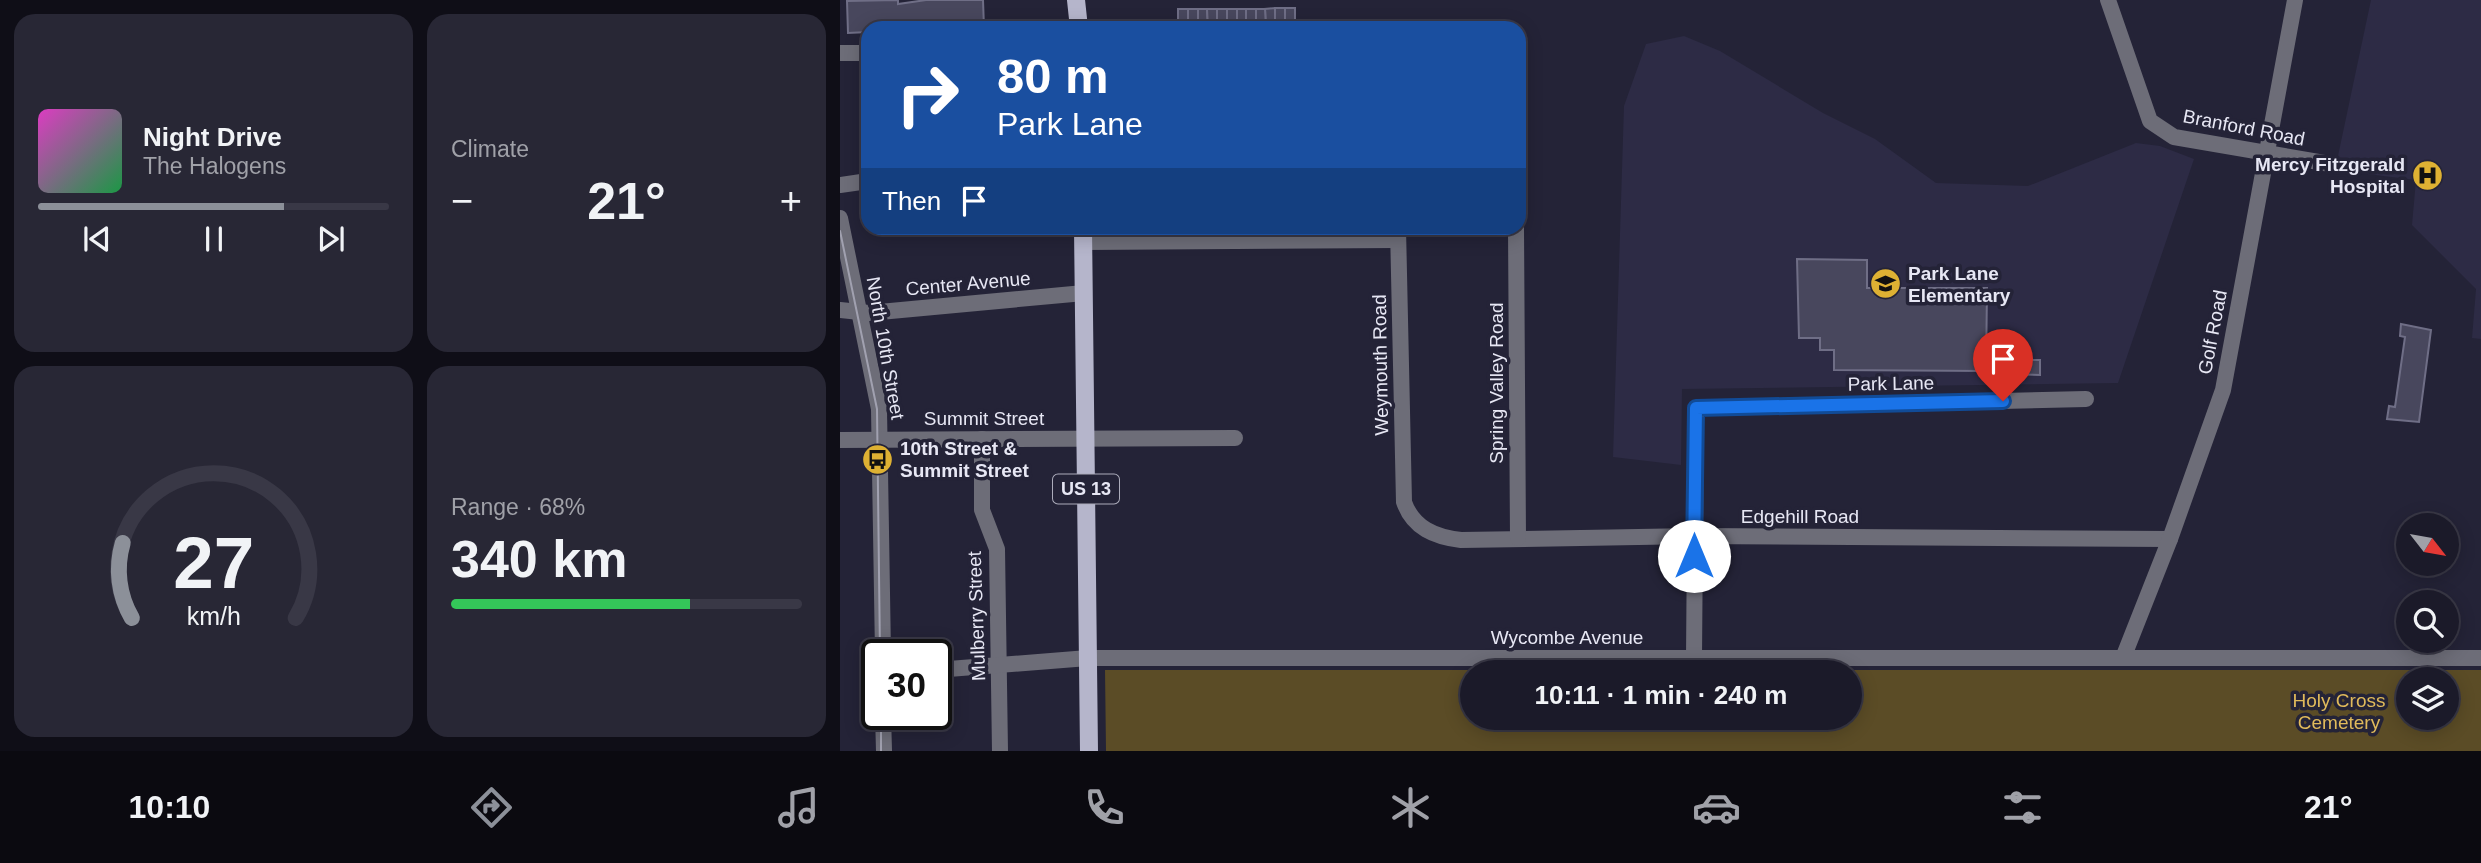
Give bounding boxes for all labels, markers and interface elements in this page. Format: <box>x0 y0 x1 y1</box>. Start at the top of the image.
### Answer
icon: right <box>882 49 973 140</box>
text: 80 m <box>997 49 1109 103</box>
street label: Branford Road <box>2181 105 2307 150</box>
text: Park Lane <box>997 106 1143 142</box>
text: Night Drive <box>143 122 282 152</box>
text: Climate <box>451 136 529 162</box>
text: The Halogens <box>143 153 286 179</box>
place label: Mercy Fitzgerald Hospital <box>2255 154 2405 197</box>
hospital icon: Mercy Fitzgerald Hospital <box>2411 158 2445 192</box>
text: 21° <box>587 172 666 230</box>
text: − <box>451 180 473 222</box>
text: + <box>780 180 802 222</box>
icon: arrive <box>955 182 993 220</box>
text: Then <box>882 186 941 216</box>
icon: previous <box>78 220 116 258</box>
icon: pause <box>195 220 233 258</box>
icon: next <box>312 220 350 258</box>
place label: Park Lane Elementary <box>1908 263 2011 306</box>
school or university icon: Park Lane Elementary <box>1868 267 1902 301</box>
street label: Center Avenue <box>905 268 1031 299</box>
street label: North 10th Street <box>863 275 909 422</box>
street label: Golf Road <box>2194 288 2231 376</box>
street label: Weymouth Road <box>1369 294 1392 436</box>
street label: Spring Valley Road <box>1486 302 1507 464</box>
pin <box>1973 329 2033 401</box>
icon: arrive <box>1984 340 2022 378</box>
street label: Park Lane <box>1848 372 1934 395</box>
street label: Summit Street <box>924 408 1045 429</box>
place label: 10th Street & Summit Street <box>900 438 1029 481</box>
bus stop icon: 10th Street & Summit Street <box>860 442 894 476</box>
road number: US 13 <box>1053 475 1119 504</box>
text: Range · 68% <box>451 494 585 520</box>
street label: Edgehill Road <box>1741 506 1859 527</box>
north arrow <box>2396 513 2459 576</box>
map controls <box>2396 513 2459 730</box>
position arrow <box>1657 519 1731 593</box>
text: 27 <box>173 522 254 603</box>
text: 340 km <box>451 530 627 588</box>
street label: Mulberry Street <box>964 550 989 681</box>
button: search <box>2396 590 2459 653</box>
text: km/h <box>186 601 241 629</box>
street label: Wycombe Avenue <box>1491 627 1643 648</box>
speed limit sign: 30 <box>861 639 952 730</box>
button: layers <box>2396 667 2459 730</box>
text: 10:11 · 1 min · 240 m <box>1535 680 1787 710</box>
park label: Holy Cross Cemetery <box>2293 690 2385 733</box>
icon: directions <box>467 783 516 832</box>
icon: music <box>774 783 823 832</box>
icon: phone <box>1080 783 1129 832</box>
icon: climate <box>1386 783 1435 832</box>
icon: car <box>1692 783 1741 832</box>
icon: filters <box>1998 783 2047 832</box>
text: 10:10 <box>129 789 210 825</box>
text: 21° <box>2304 789 2352 825</box>

